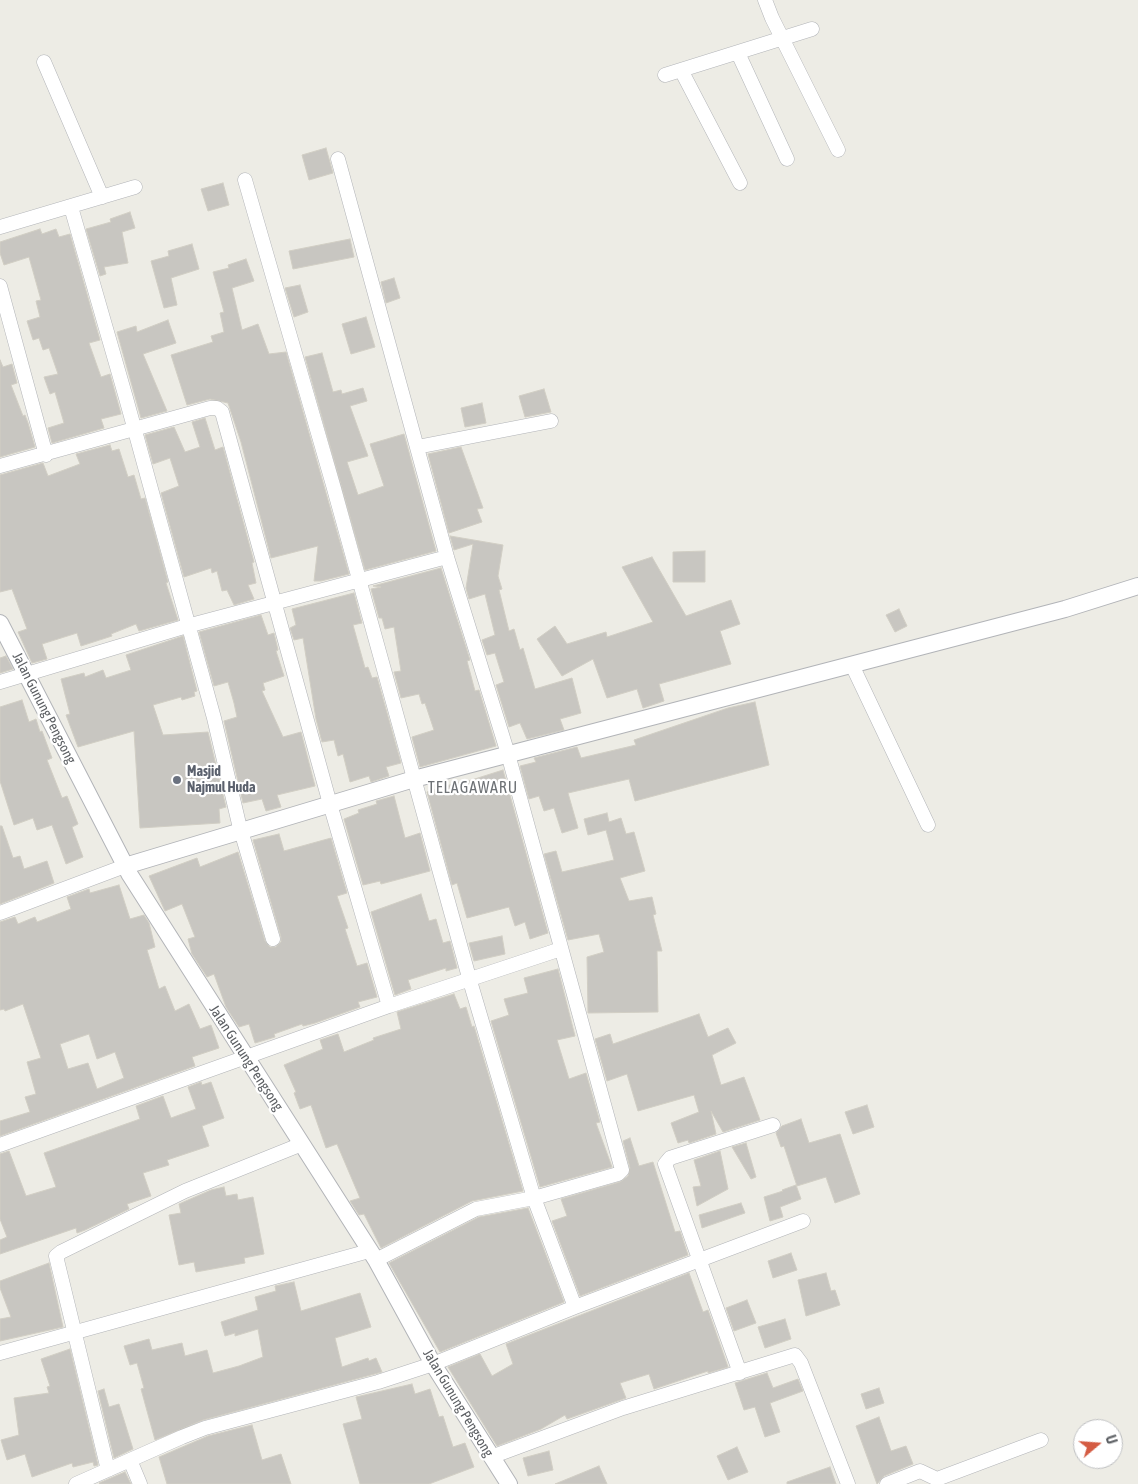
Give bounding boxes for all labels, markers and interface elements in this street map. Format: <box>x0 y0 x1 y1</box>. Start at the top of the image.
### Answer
street label: Jalan Gunung Pengsong <box>9 650 79 766</box>
place label: Masjid Najmul Huda <box>187 764 256 796</box>
marker: Masjid Najmul Huda <box>171 774 183 786</box>
district label: TELAGAWARU <box>427 778 519 798</box>
street label: Jalan Gunung Pengsong <box>206 1002 286 1114</box>
street label: Jalan Gunung Pengsong <box>419 1346 497 1460</box>
north arrow <box>1073 1419 1123 1469</box>
text: U <box>1102 1433 1120 1446</box>

